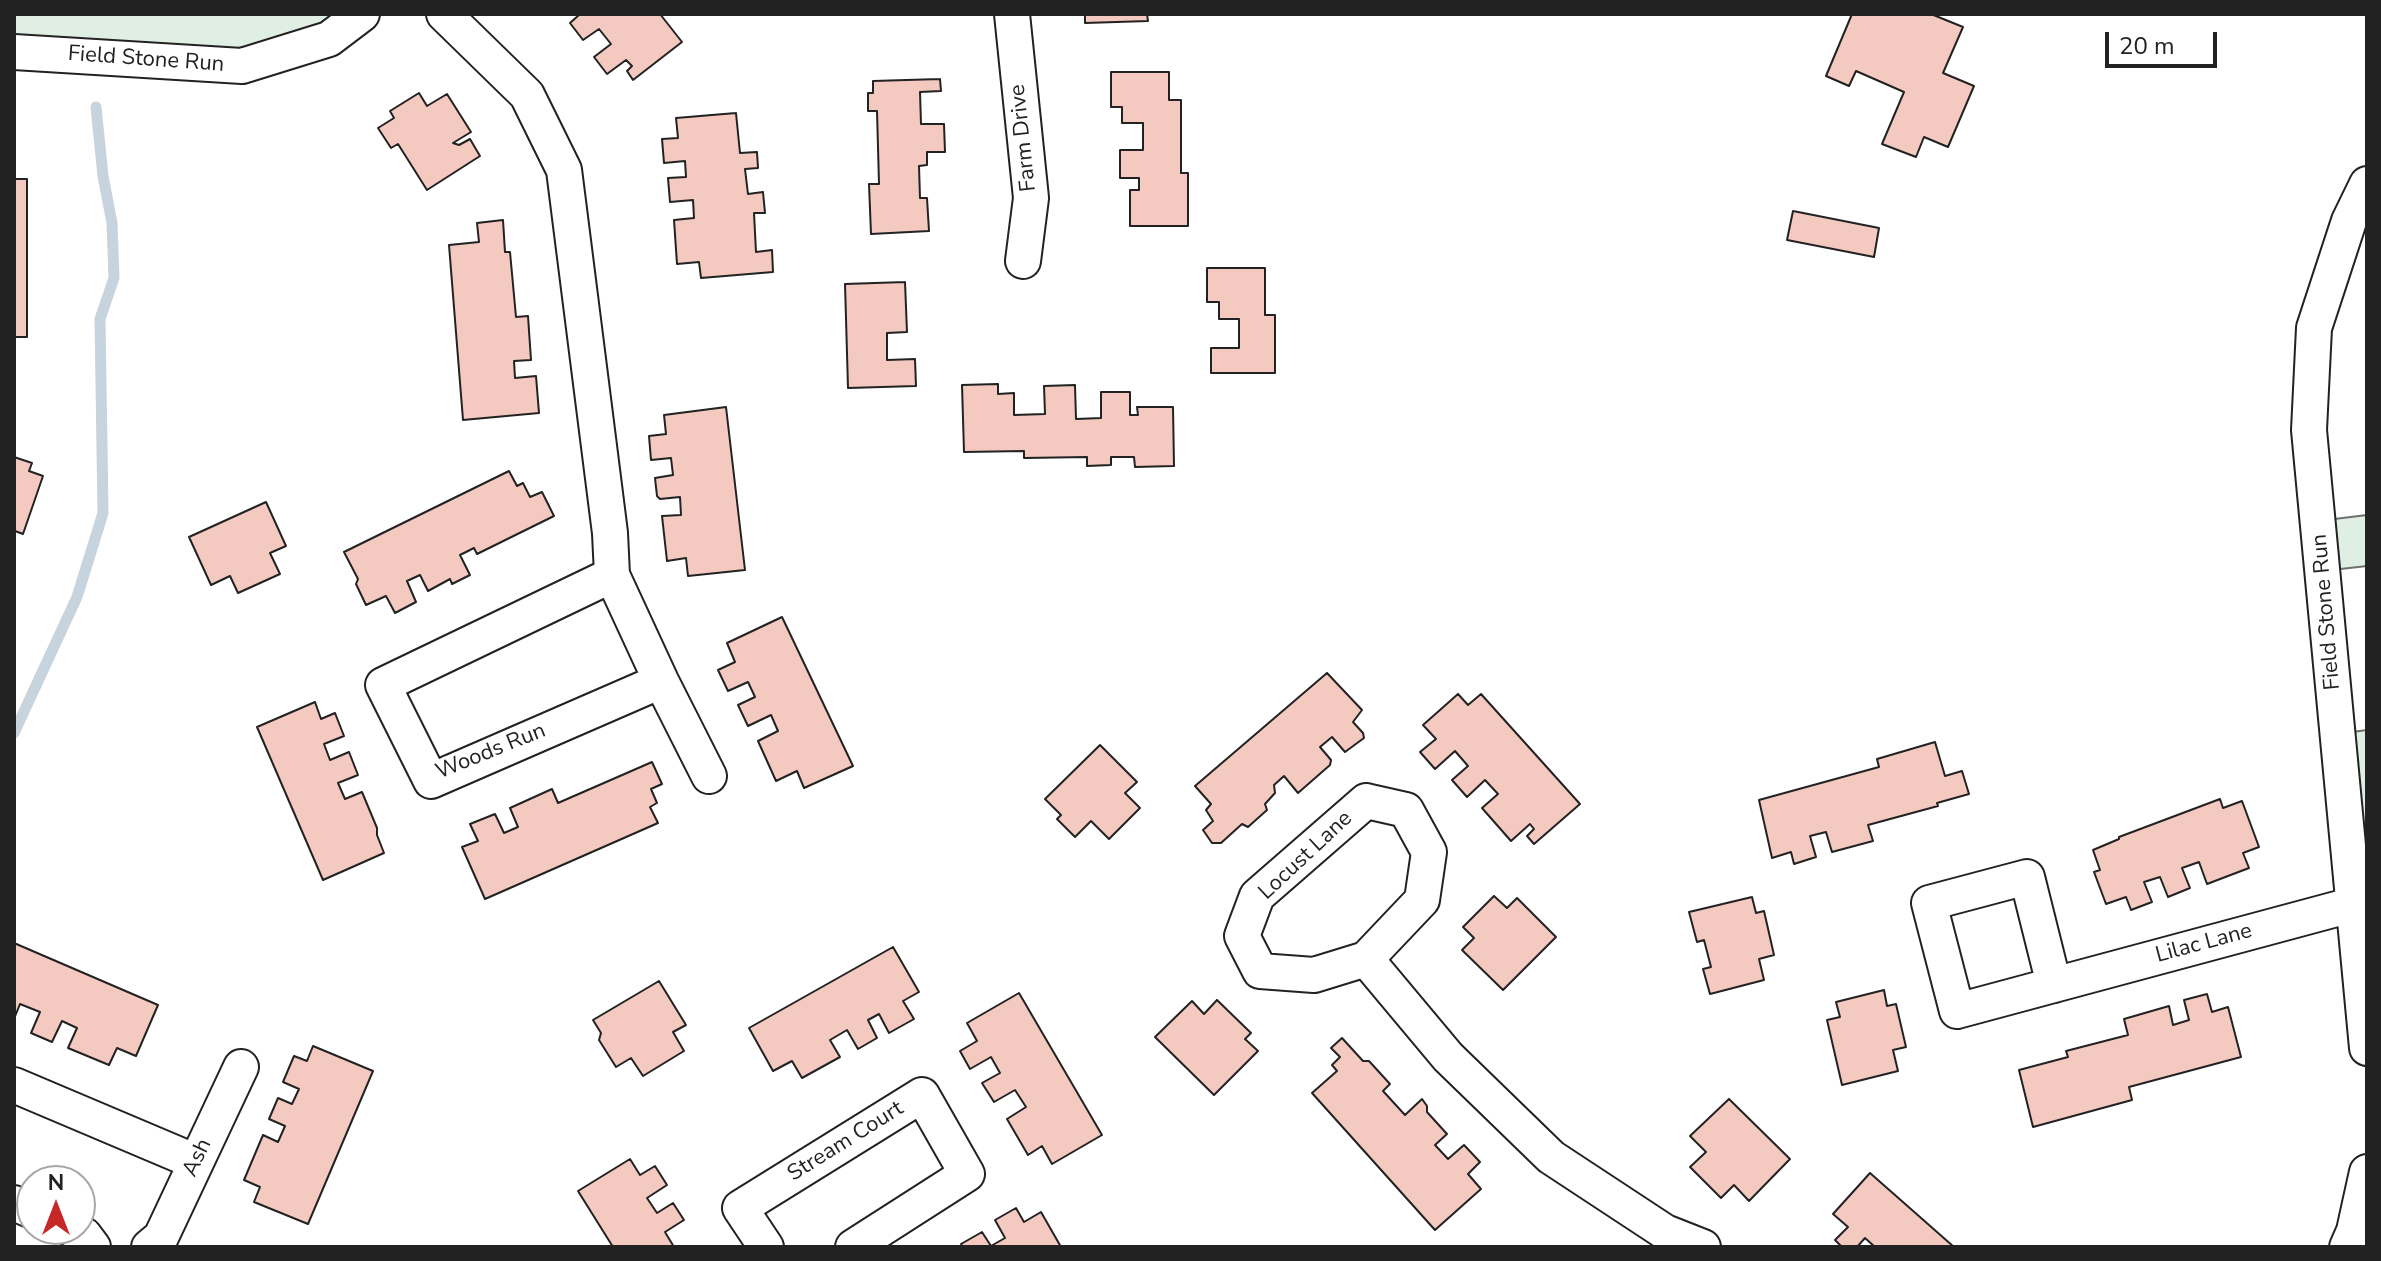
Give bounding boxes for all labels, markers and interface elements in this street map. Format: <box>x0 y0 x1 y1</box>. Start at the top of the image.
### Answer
scale bar <box>2109 16 2221 66</box>
text: 20 m <box>2119 30 2175 62</box>
street label: Field Stone Run <box>67 41 225 79</box>
street label: Farm Drive <box>1005 83 1043 193</box>
street label: Field Stone Run <box>2307 533 2347 691</box>
street label: Woods Run <box>432 718 550 786</box>
street label: Locust Lane <box>1254 806 1358 906</box>
street label: Lilac Lane <box>2153 918 2255 970</box>
street label: Stream Court <box>783 1096 909 1188</box>
street label: Ash <box>178 1135 218 1181</box>
north arrow <box>16 1165 96 1245</box>
text: N <box>48 1168 64 1198</box>

